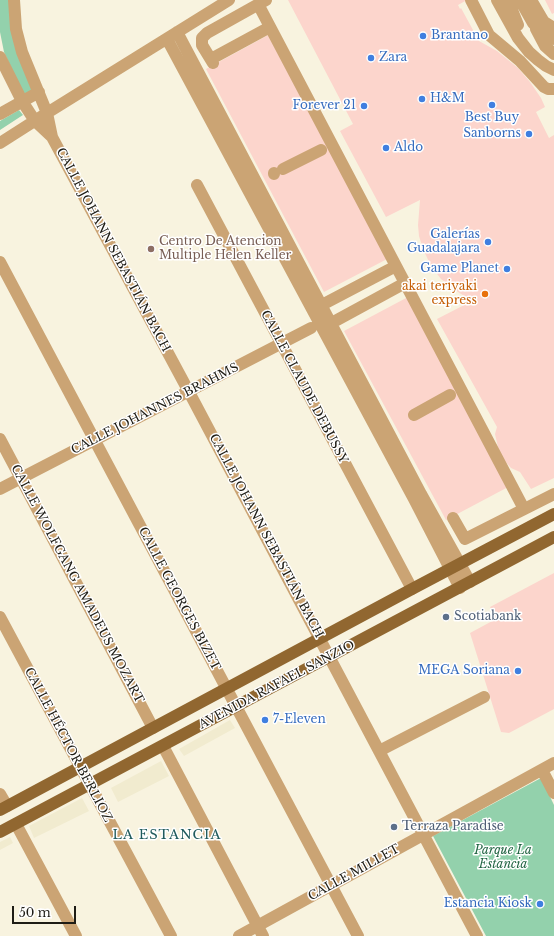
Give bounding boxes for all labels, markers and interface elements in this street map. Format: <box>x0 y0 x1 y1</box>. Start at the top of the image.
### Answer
place label: Brantano <box>431 29 488 43</box>
marker: Brantano <box>418 31 428 41</box>
place label: Zara <box>379 51 407 65</box>
marker: Zara <box>366 53 376 63</box>
place label: H&M <box>430 92 465 106</box>
marker: H&M <box>417 94 427 104</box>
place label: Forever 21 <box>292 99 356 113</box>
marker: Best Buy <box>487 100 497 110</box>
marker: Forever 21 <box>359 101 369 111</box>
place label: Best Buy <box>465 111 519 125</box>
place label: Sanborns <box>463 127 521 141</box>
marker: Sanborns <box>524 129 534 139</box>
place label: Aldo <box>394 141 423 155</box>
marker: Aldo <box>381 143 391 153</box>
street label: CALLE JOHANN SEBASTIÁN BACH <box>53 145 173 355</box>
place label: Galerías Guadalajara <box>407 228 480 256</box>
place label: Centro De Atencion Multiple Helen Keller <box>159 235 291 263</box>
marker: Galerías Guadalajara <box>483 237 493 247</box>
marker: Centro De Atencion Multiple Helen Keller <box>146 244 156 254</box>
place label: Game Planet <box>420 262 499 276</box>
marker: Game Planet <box>502 264 512 274</box>
place label: akai teriyaki express <box>402 280 477 308</box>
marker: akai teriyaki express <box>480 289 490 299</box>
street label: CALLE CLAUDE DEBUSSY <box>257 308 351 466</box>
street label: CALLE JOHANNES BRAHMS <box>69 360 241 458</box>
street label: CALLE JOHANN SEBASTIÁN BACH <box>206 431 326 641</box>
street label: CALLE WOLFGANG AMADEUS MOZART <box>8 462 146 706</box>
street label: CALLE GEORGES BIZET <box>135 525 223 673</box>
place label: Scotiabank <box>454 610 521 624</box>
marker: Scotiabank <box>441 612 451 622</box>
street label: AVENIDA RAFAEL SANZIO <box>197 638 357 732</box>
place label: MEGA Soriana <box>418 664 510 678</box>
street label: CALLE HÉCTOR BERLIOZ <box>21 665 115 825</box>
marker: MEGA Soriana <box>513 666 523 676</box>
place label: 7-Eleven <box>273 713 326 727</box>
marker: 7-Eleven <box>260 715 270 725</box>
place label: Terraza Paradise <box>402 820 504 834</box>
marker: Terraza Paradise <box>389 822 399 832</box>
district label: LA ESTANCIA <box>113 827 221 843</box>
street label: CALLE MILLET <box>306 842 402 904</box>
park label: Parque La Estancia <box>474 844 532 872</box>
place label: Estancia Kiosk <box>444 897 532 911</box>
scale bar <box>14 898 78 924</box>
marker: Estancia Kiosk <box>535 899 545 909</box>
text: 50 m <box>19 905 51 920</box>

